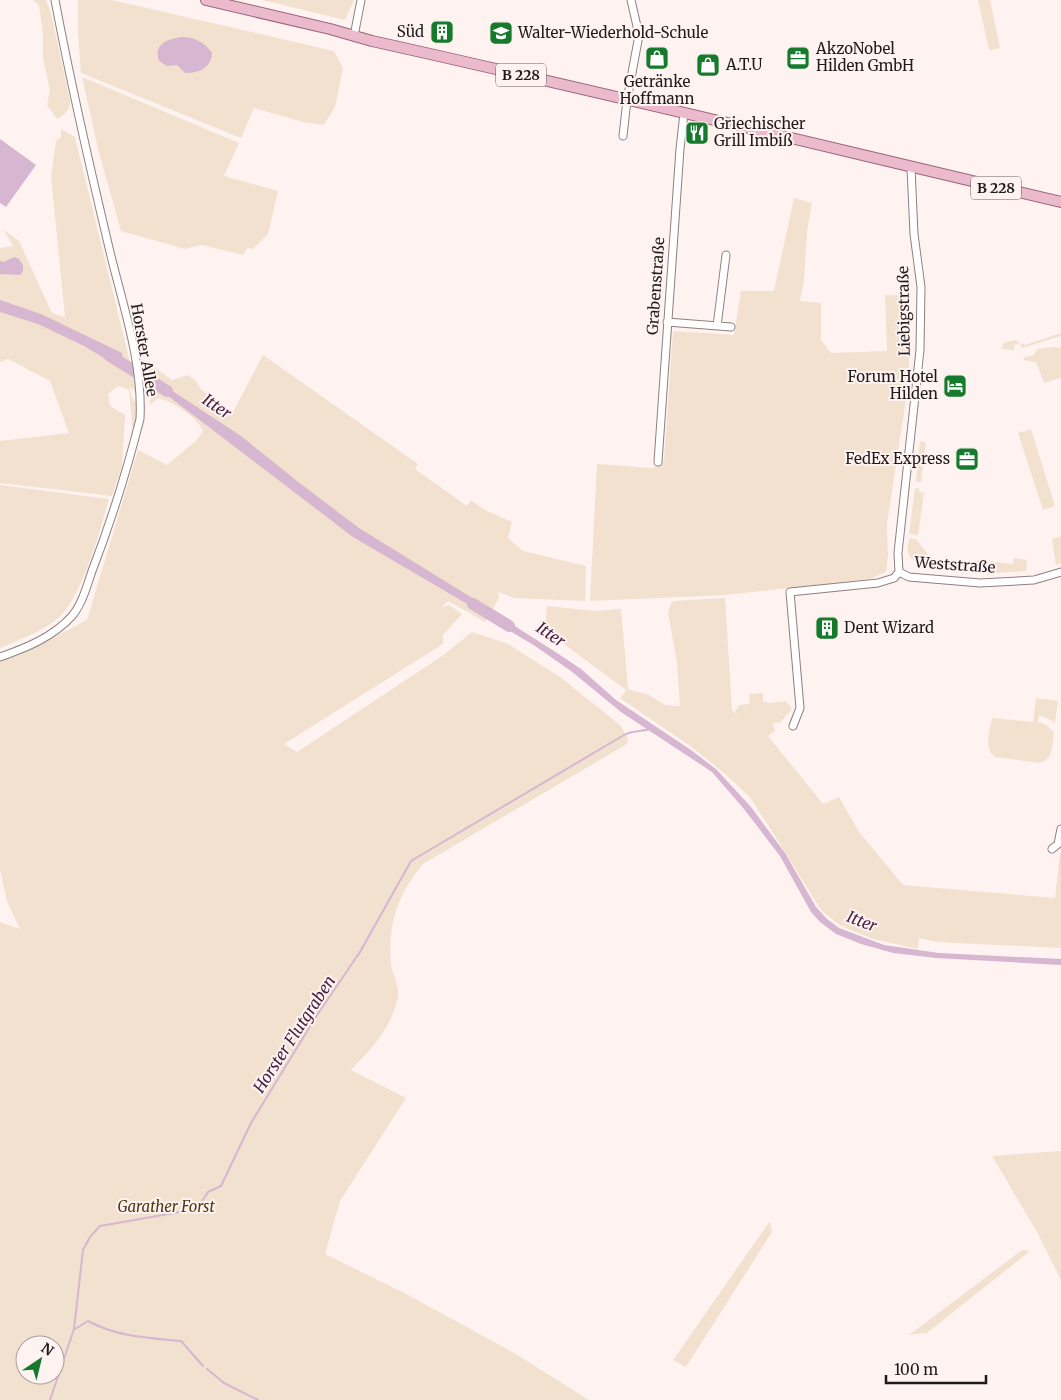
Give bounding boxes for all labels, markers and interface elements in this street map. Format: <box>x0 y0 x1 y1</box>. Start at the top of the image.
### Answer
building icon: Süd <box>429 19 455 45</box>
school or university icon: Walter-Wiederhold-Schule <box>488 20 514 46</box>
place label: Süd <box>397 22 424 41</box>
place label: Walter-Wiederhold-Schule <box>517 23 708 42</box>
place label: AkzoNobel Hilden GmbH <box>815 39 914 75</box>
shop icon: Getränke Hoffmann <box>644 45 670 71</box>
office icon: AkzoNobel Hilden GmbH <box>785 45 811 71</box>
shop icon: A.T.U <box>695 52 721 78</box>
place label: A.T.U <box>725 55 762 74</box>
road number: B 228 <box>496 64 546 86</box>
place label: Getränke Hoffmann <box>620 72 695 108</box>
place label: Griechischer Grill Imbiß <box>714 114 806 150</box>
restaurant icon: Griechischer Grill Imbiß <box>684 120 710 146</box>
road number: B 228 <box>971 177 1021 200</box>
street label: Grabenstraße <box>643 236 668 336</box>
street label: Liebigstraße <box>893 266 914 356</box>
street label: Horster Allee <box>127 302 162 398</box>
place label: Forum Hotel Hilden <box>848 367 938 403</box>
hotel icon: Forum Hotel Hilden <box>942 373 968 399</box>
water label: Itter <box>199 389 236 423</box>
office icon: FedEx Express <box>954 446 980 472</box>
place label: FedEx Express <box>845 449 950 468</box>
street label: Weststraße <box>913 552 996 577</box>
building icon: Dent Wizard <box>814 615 840 641</box>
water label: Itter <box>533 617 570 651</box>
place label: Dent Wizard <box>844 618 934 637</box>
water label: Itter <box>844 906 880 936</box>
water label: Horster Flutgraben <box>248 972 339 1097</box>
park label: Garather Forst <box>117 1197 215 1216</box>
north arrow <box>15 1335 65 1385</box>
text: N <box>38 1339 57 1360</box>
scale bar <box>886 1352 986 1384</box>
text: 100 m <box>894 1360 938 1379</box>

